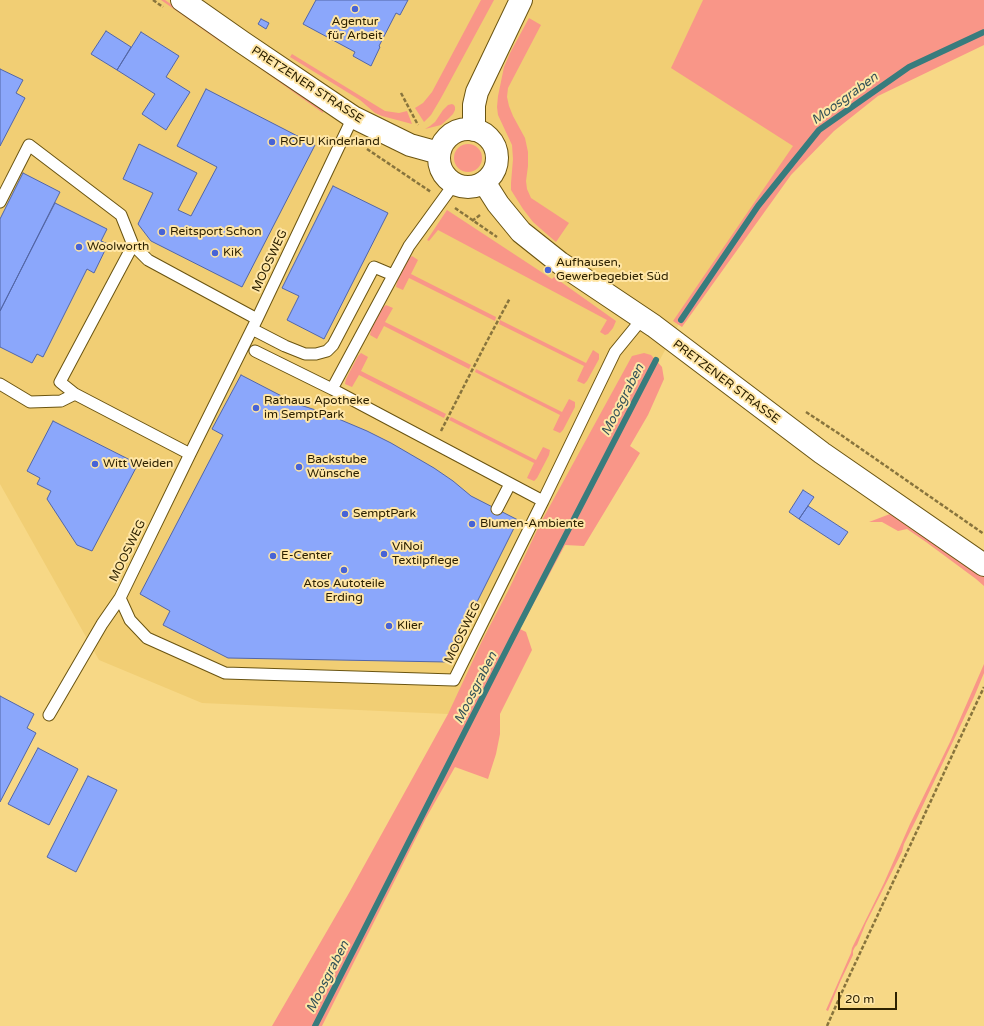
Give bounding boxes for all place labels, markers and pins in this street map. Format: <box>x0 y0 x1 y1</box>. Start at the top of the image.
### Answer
marker: Agentur für Arbeit <box>350 4 360 14</box>
place label: Agentur für Arbeit <box>327 15 383 43</box>
place label: ROFU Kinderland <box>280 135 380 149</box>
marker: ROFU Kinderland <box>267 137 277 147</box>
place label: Reitsport Schon <box>170 225 262 239</box>
marker: Reitsport Schon <box>157 227 167 237</box>
place label: Woolworth <box>87 240 149 254</box>
marker: Woolworth <box>74 242 84 252</box>
place label: KiK <box>223 246 242 260</box>
marker: KiK <box>210 248 220 258</box>
place label: Aufhausen, Gewerbegebiet Süd <box>556 256 669 284</box>
marker: Aufhausen, Gewerbegebiet Süd <box>543 265 553 275</box>
place label: Rathaus Apotheke im SemptPark <box>264 394 370 422</box>
marker: Rathaus Apotheke im SemptPark <box>251 403 261 413</box>
place label: Backstube Wünsche <box>307 453 367 481</box>
place label: Witt Weiden <box>103 457 173 471</box>
marker: Witt Weiden <box>90 459 100 469</box>
marker: Backstube Wünsche <box>294 462 304 472</box>
place label: SemptPark <box>353 507 416 521</box>
marker: SemptPark <box>340 509 350 519</box>
place label: Blumen-Ambiente <box>480 517 584 531</box>
marker: Blumen-Ambiente <box>467 519 477 529</box>
place label: ViNoi Textilpflege <box>392 540 459 568</box>
place label: E-Center <box>281 549 332 563</box>
marker: ViNoi Textilpflege <box>379 549 389 559</box>
marker: E-Center <box>268 551 278 561</box>
marker: Atos Autoteile Erding <box>339 565 349 575</box>
place label: Atos Autoteile Erding <box>303 577 385 605</box>
place label: Klier <box>397 619 422 633</box>
marker: Klier <box>384 621 394 631</box>

